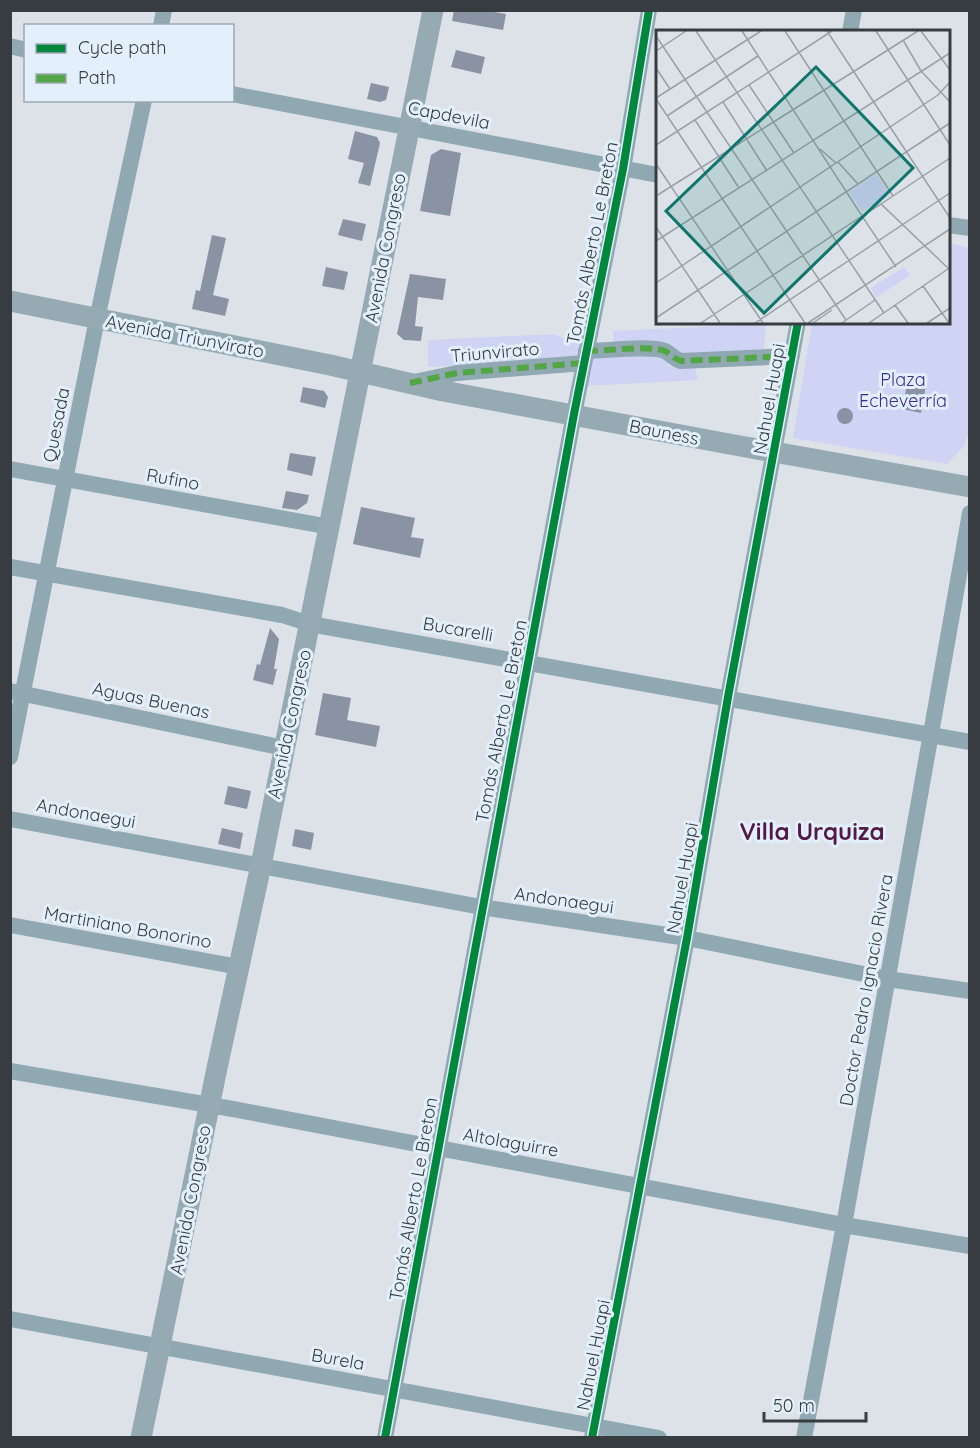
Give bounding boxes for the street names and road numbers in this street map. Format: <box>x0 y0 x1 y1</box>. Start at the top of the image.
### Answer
street label: Capdevila <box>406 96 492 134</box>
street label: Tomás Alberto Le Breton <box>561 140 623 346</box>
street label: Avenida Congreso <box>359 171 411 325</box>
street label: Avenida Triunvirato <box>104 309 266 363</box>
street label: Triunvirato <box>450 337 540 367</box>
street label: Nahuel Huapi <box>748 342 790 456</box>
street label: Quesada <box>37 386 75 464</box>
street label: Bauness <box>627 414 701 450</box>
street label: Rufino <box>145 463 201 495</box>
street label: Bucarelli <box>421 612 495 646</box>
street label: Tomás Alberto Le Breton <box>470 618 532 824</box>
street label: Avenida Congreso <box>262 647 316 801</box>
street label: Aguas Buenas <box>90 676 212 724</box>
street label: Andonaegui <box>35 793 137 833</box>
street label: Nahuel Huapi <box>661 821 703 935</box>
street label: Doctor Pedro Ignacio Rivera <box>834 872 898 1108</box>
street label: Andonaegui <box>513 882 615 918</box>
street label: Martiniano Bonorino <box>42 901 214 953</box>
street label: Tomás Alberto Le Breton <box>384 1095 442 1303</box>
street label: Altolaguirre <box>461 1122 561 1162</box>
street label: Avenida Congreso <box>164 1123 216 1277</box>
street label: Nahuel Huapi <box>571 1298 615 1412</box>
street label: Burela <box>310 1343 366 1375</box>

